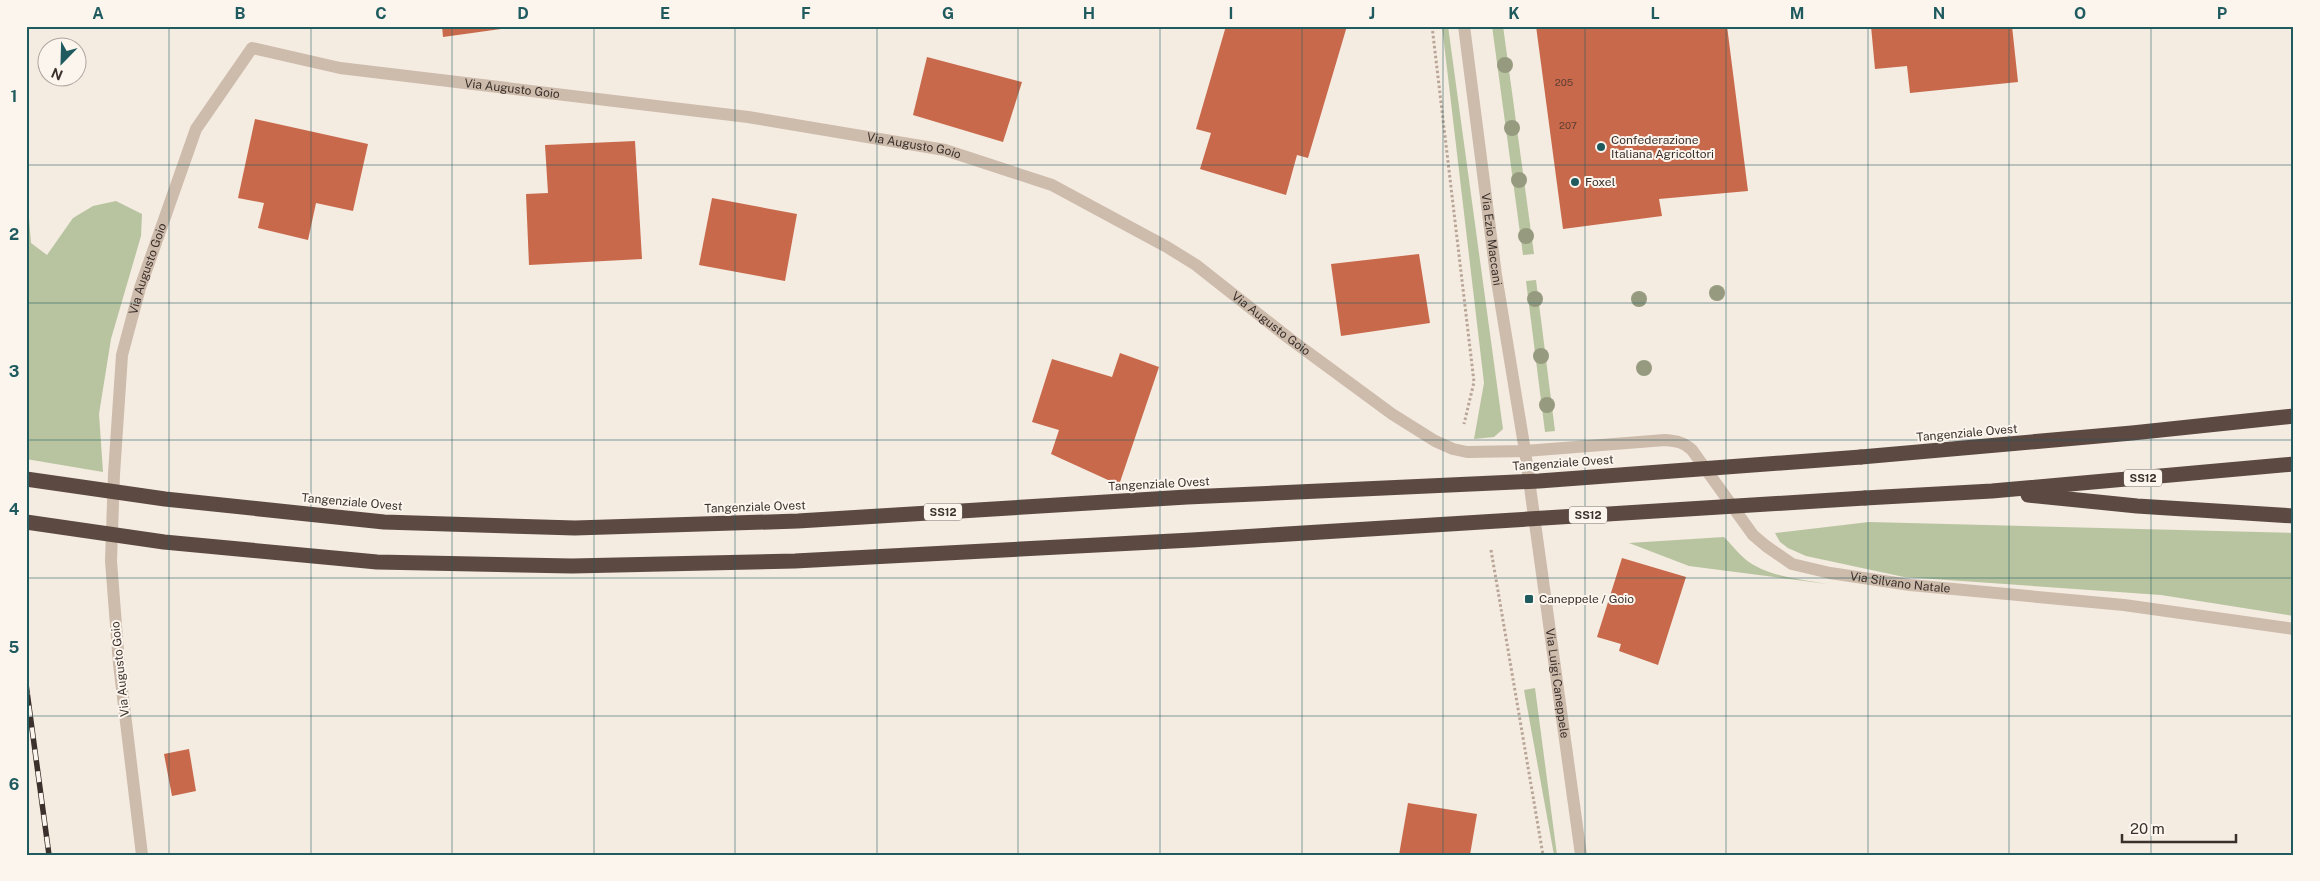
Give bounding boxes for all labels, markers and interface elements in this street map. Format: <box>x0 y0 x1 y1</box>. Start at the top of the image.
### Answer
text: A <box>92 4 104 23</box>
text: B <box>235 4 246 23</box>
text: C <box>375 4 387 23</box>
text: D <box>517 4 529 23</box>
text: E <box>660 4 670 23</box>
text: F <box>801 4 811 23</box>
text: G <box>942 4 954 23</box>
text: H <box>1083 4 1095 23</box>
text: I <box>1229 4 1233 23</box>
text: J <box>1369 4 1375 23</box>
text: K <box>1508 4 1520 23</box>
text: L <box>1650 4 1660 23</box>
text: M <box>1790 4 1804 23</box>
text: N <box>1933 4 1945 23</box>
text: O <box>2074 4 2086 23</box>
text: P <box>2217 4 2227 23</box>
north arrow <box>38 38 88 88</box>
text: N <box>49 64 65 83</box>
street label: Via Augusto Goio <box>464 76 561 101</box>
house number: 205 <box>1555 76 1573 88</box>
text: 1 <box>11 87 17 106</box>
house number: 207 <box>1559 119 1577 131</box>
street label: Via Augusto Goio <box>866 130 963 162</box>
place label: Confederazione Italiana Agricoltori <box>1611 133 1714 161</box>
marker: Confederazione Italiana Agricoltori <box>1595 141 1607 153</box>
place label: Foxel <box>1585 175 1616 189</box>
marker: Foxel <box>1569 176 1581 188</box>
street label: Via Ezio Maccani <box>1479 192 1505 287</box>
street label: Via Augusto Goio <box>126 221 169 316</box>
text: 2 <box>9 225 19 244</box>
street label: Via Augusto Goio <box>1229 289 1313 359</box>
text: 3 <box>9 362 19 381</box>
street label: Tangenziale Ovest <box>1916 422 2018 444</box>
street label: Tangenziale Ovest <box>1512 452 1614 474</box>
road number: SS12 <box>2124 469 2162 486</box>
street label: Tangenziale Ovest <box>1108 474 1210 494</box>
street label: Tangenziale Ovest <box>301 491 403 513</box>
street label: Tangenziale Ovest <box>704 498 806 516</box>
text: 4 <box>9 500 20 519</box>
road number: SS12 <box>924 504 962 520</box>
road number: SS12 <box>1569 506 1607 524</box>
street label: Via Silvano Natale <box>1849 569 1951 596</box>
place label: Caneppele / Goio <box>1539 592 1634 606</box>
marker: Caneppele / Goio <box>1523 593 1535 605</box>
street label: Via Augusto Goio <box>108 621 132 717</box>
street label: Via Luigi Caneppele <box>1543 628 1572 739</box>
text: 5 <box>9 638 20 657</box>
text: 6 <box>9 775 19 794</box>
scale bar <box>2122 811 2236 843</box>
text: 20 m <box>2130 820 2165 837</box>

